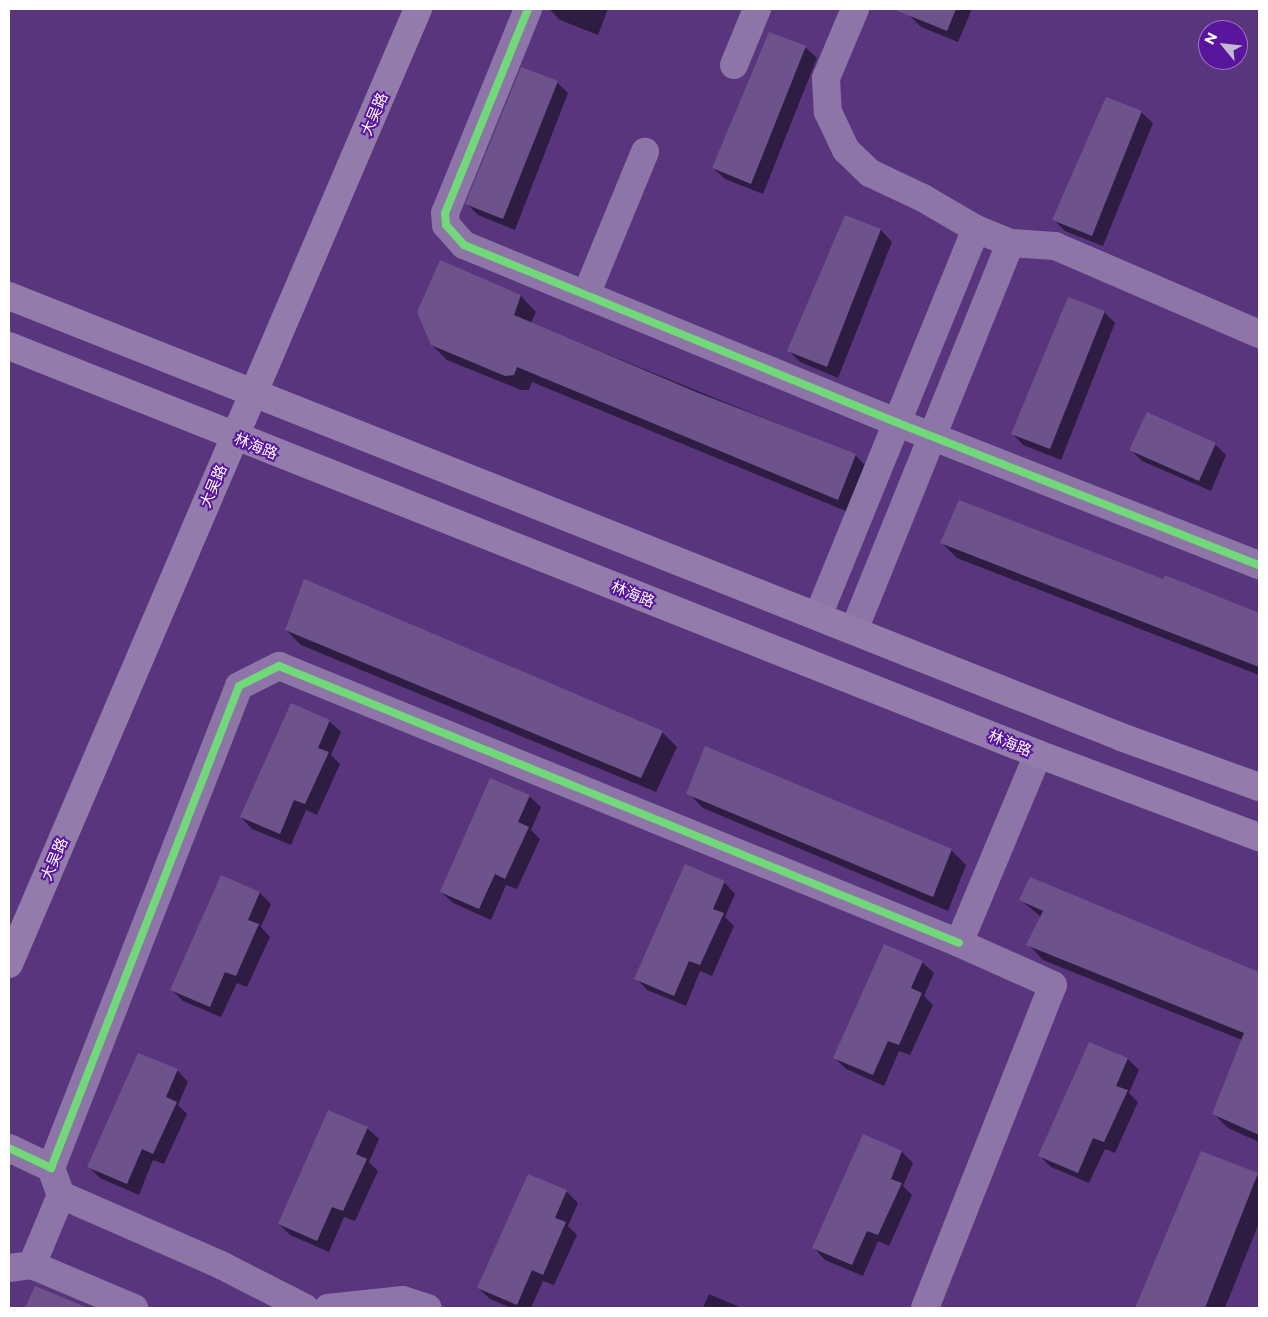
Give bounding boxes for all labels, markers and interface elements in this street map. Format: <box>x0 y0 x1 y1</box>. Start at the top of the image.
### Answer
north arrow <box>1198 20 1248 70</box>
text: N <box>1200 29 1221 48</box>
street label: 大吴路 <box>357 90 391 138</box>
street label: 林海路 <box>232 429 280 463</box>
street label: 大吴路 <box>196 462 230 510</box>
street label: 林海路 <box>609 577 657 611</box>
street label: 林海路 <box>986 726 1034 760</box>
street label: 大吴路 <box>37 835 71 883</box>

